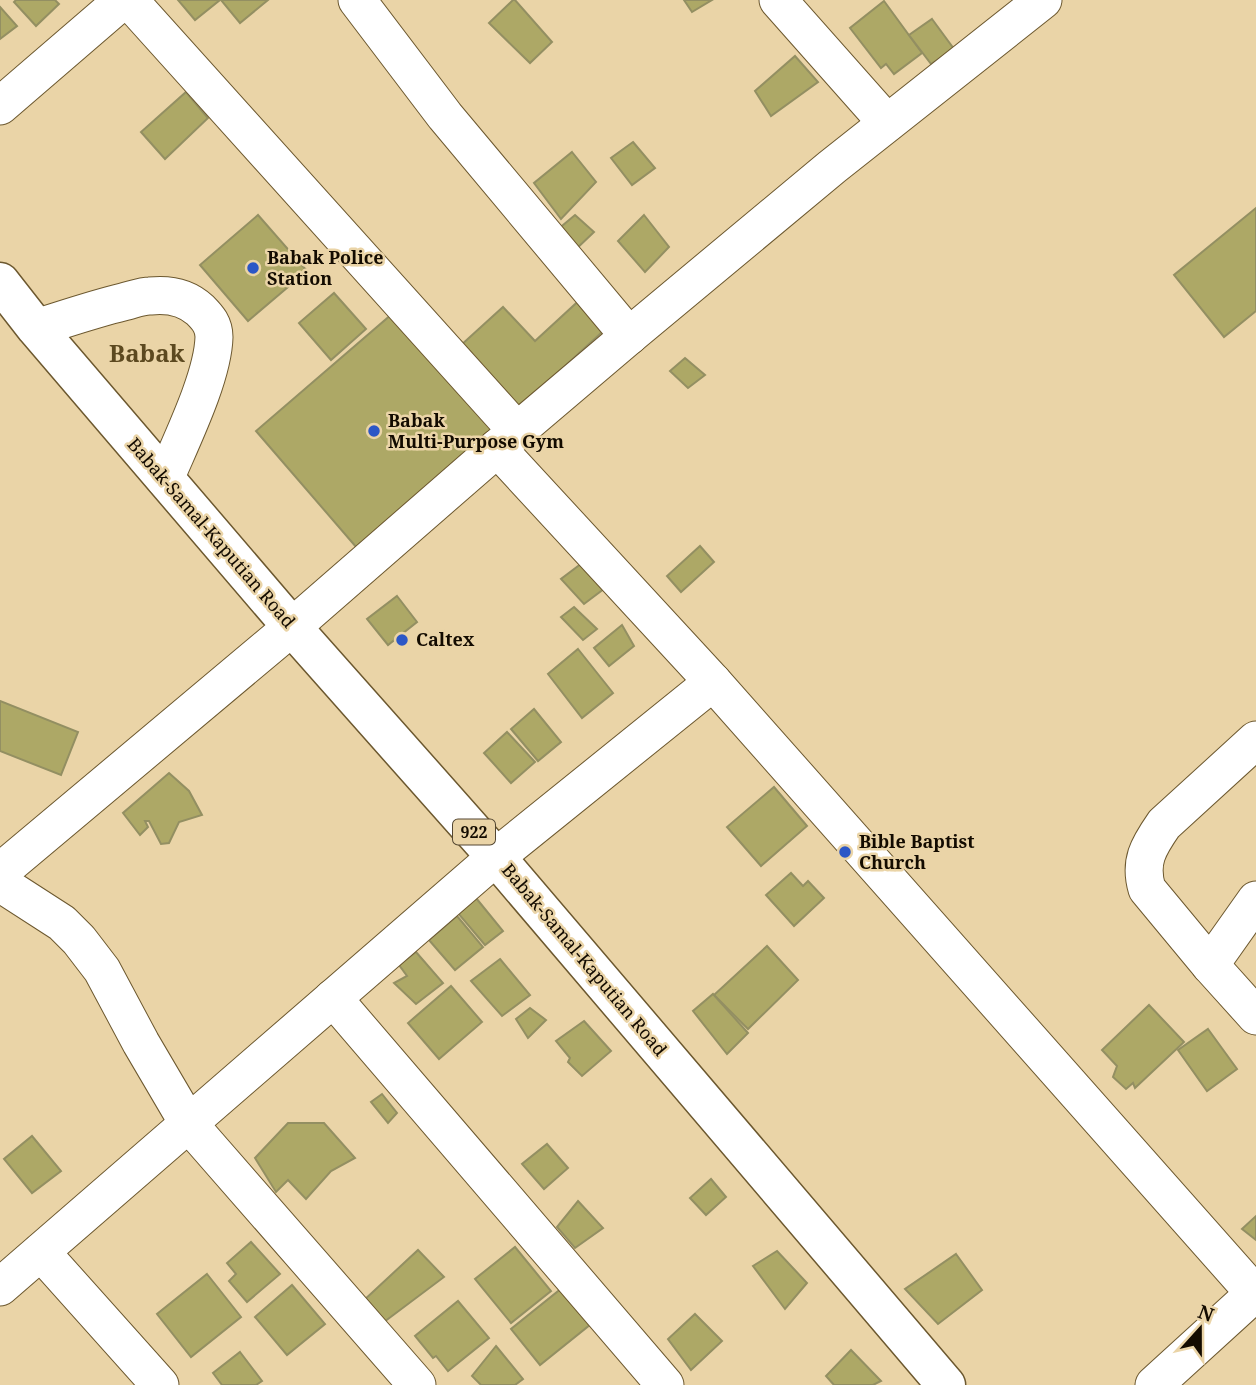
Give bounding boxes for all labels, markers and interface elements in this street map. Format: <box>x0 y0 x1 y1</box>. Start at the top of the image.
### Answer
place label: Babak Police Station <box>267 245 384 290</box>
marker: Babak Police Station <box>245 260 261 276</box>
district label: Babak <box>109 336 186 369</box>
place label: Babak Multi-Purpose Gym <box>388 408 564 453</box>
marker: Babak Multi-Purpose Gym <box>366 423 382 439</box>
street label: Babak-Samal-Kaputian Road <box>122 432 301 632</box>
place label: Caltex <box>416 627 475 651</box>
marker: Caltex <box>394 632 410 648</box>
road number: 922 <box>453 820 495 845</box>
place label: Bible Baptist Church <box>859 829 975 874</box>
marker: Bible Baptist Church <box>837 844 853 860</box>
street label: Babak-Samal-Kaputian Road <box>497 858 673 1061</box>
north arrow <box>1165 1294 1235 1364</box>
text: N <box>1194 1298 1218 1328</box>

